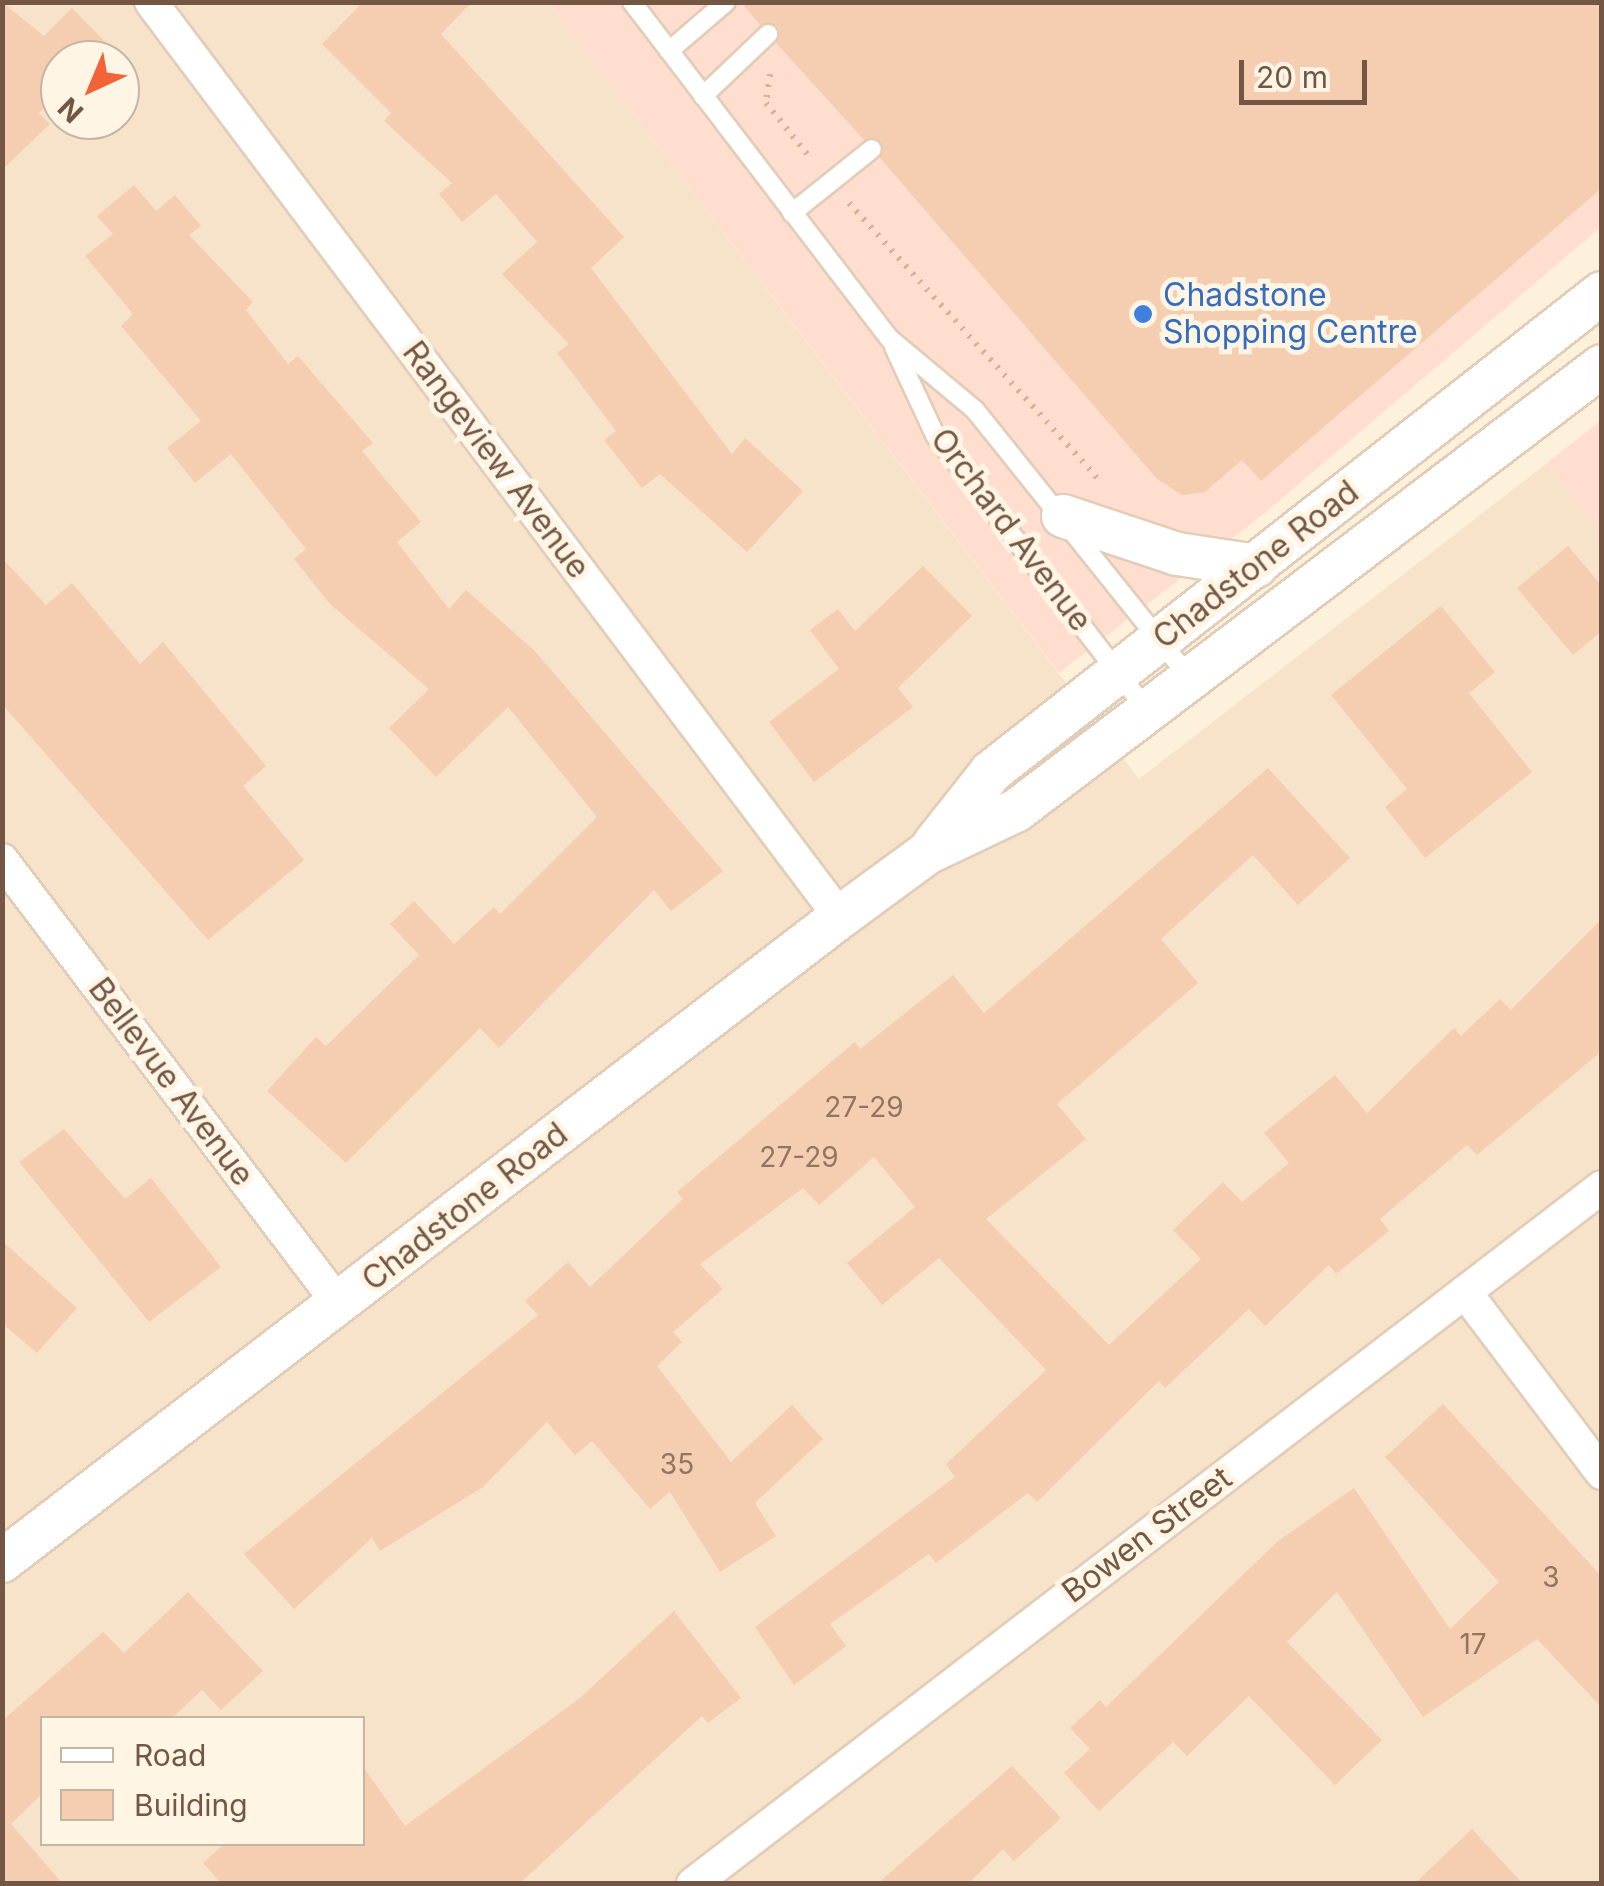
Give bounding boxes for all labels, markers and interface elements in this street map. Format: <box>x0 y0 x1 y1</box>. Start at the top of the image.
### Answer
north arrow <box>40 40 140 140</box>
scale bar <box>1244 40 1372 102</box>
text: 20 m <box>1256 59 1328 95</box>
text: N <box>51 90 90 130</box>
place label: Chadstone Shopping Centre <box>1163 277 1418 352</box>
marker: Chadstone Shopping Centre <box>1132 303 1154 325</box>
street label: Rangeview Avenue <box>394 334 598 586</box>
street label: Orchard Avenue <box>922 421 1100 639</box>
street label: Chadstone Road <box>1146 473 1366 657</box>
street label: Bellevue Avenue <box>80 971 262 1193</box>
house number: 27-29 <box>824 1090 904 1124</box>
street label: Chadstone Road <box>355 1115 575 1299</box>
house number: 27-29 <box>759 1140 839 1174</box>
house number: 35 <box>660 1447 694 1481</box>
street label: Bowen Street <box>1055 1459 1239 1611</box>
house number: 3 <box>1542 1560 1560 1594</box>
house number: 17 <box>1459 1627 1487 1661</box>
legend <box>40 1716 365 1846</box>
text: Road <box>134 1737 206 1773</box>
text: Building <box>134 1787 248 1823</box>

